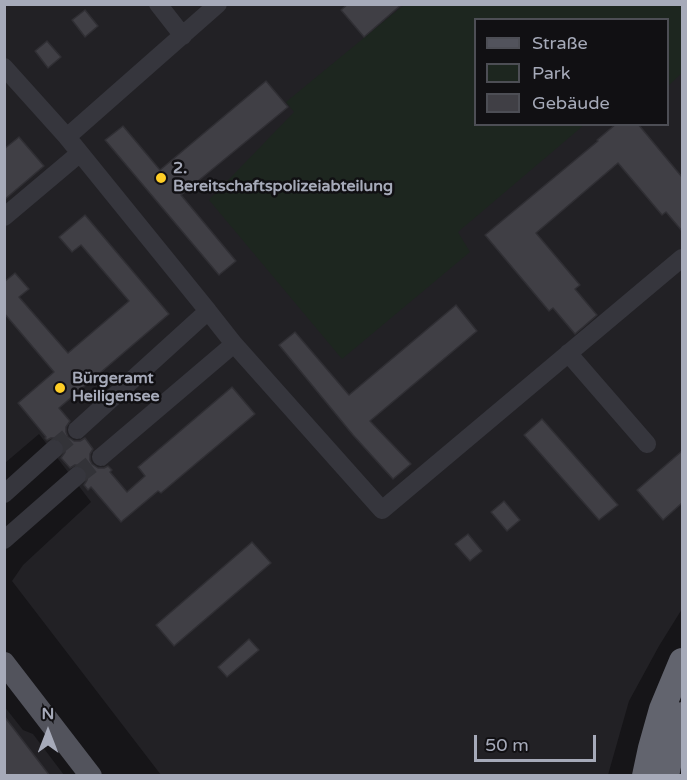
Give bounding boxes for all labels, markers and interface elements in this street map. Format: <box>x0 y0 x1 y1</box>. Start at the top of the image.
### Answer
legend <box>474 18 669 126</box>
text: Straße <box>532 32 588 54</box>
text: Park <box>532 62 570 84</box>
text: Gebäude <box>532 92 610 114</box>
place label: 2. Bereitschaftspolizeiabteilung <box>173 159 393 197</box>
marker: 2. Bereitschaftspolizeiabteilung <box>154 171 168 185</box>
place label: Bürgeramt Heiligensee <box>72 369 160 407</box>
marker: Bürgeramt Heiligensee <box>53 381 67 395</box>
north arrow <box>18 702 78 762</box>
text: N <box>42 704 54 724</box>
scale bar <box>477 723 598 761</box>
text: 50 m <box>485 734 529 756</box>

